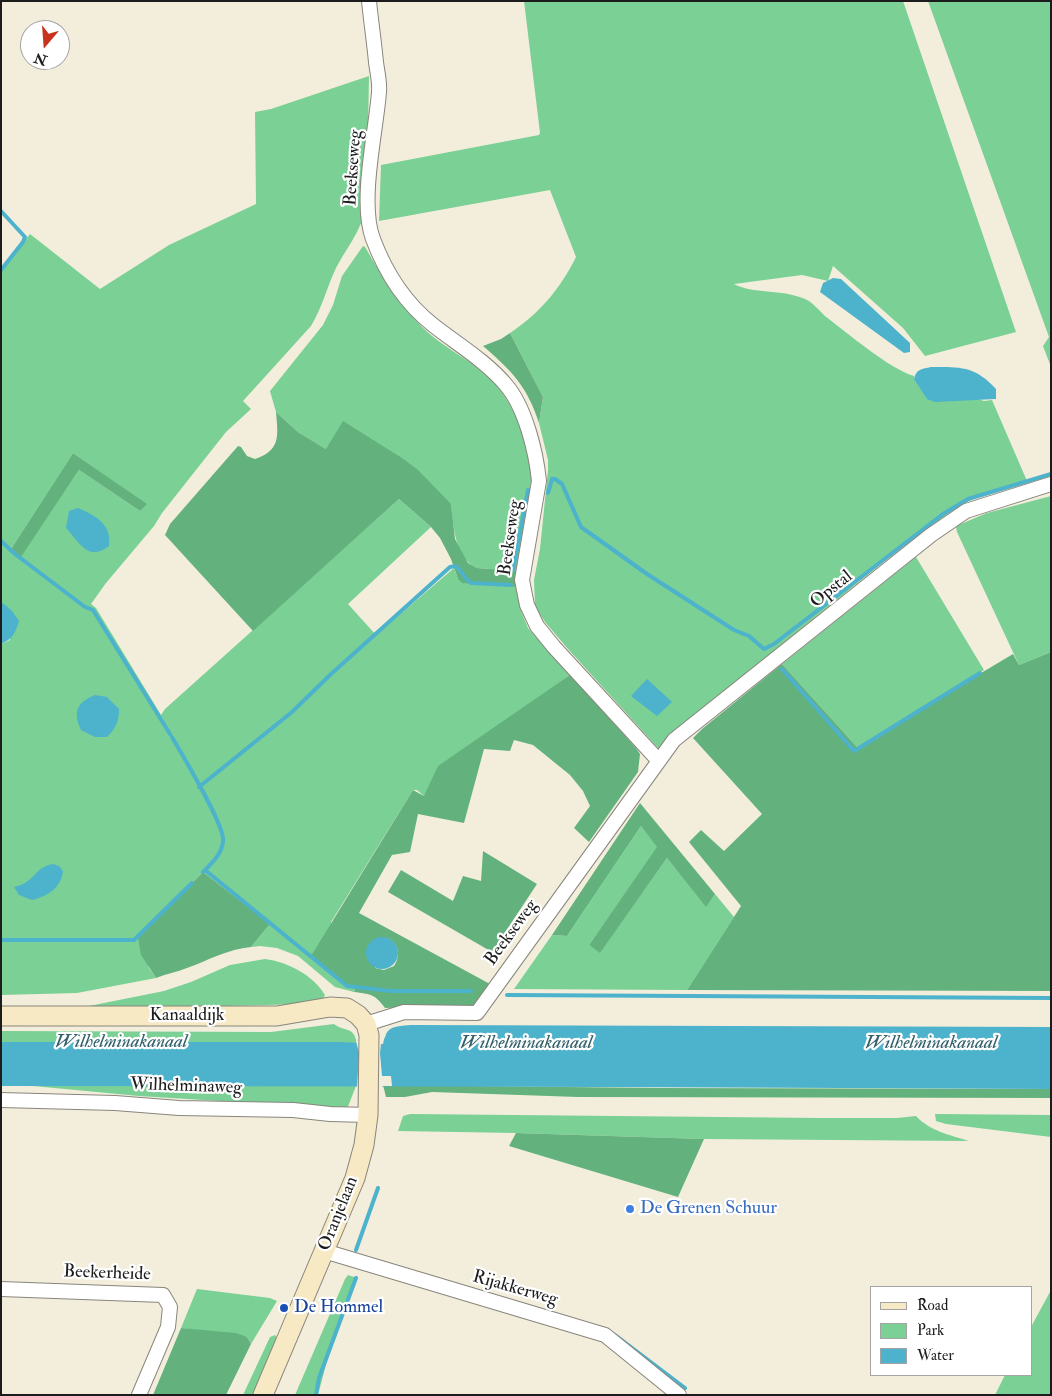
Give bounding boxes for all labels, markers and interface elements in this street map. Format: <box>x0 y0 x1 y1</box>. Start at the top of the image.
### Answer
north arrow <box>20 20 70 70</box>
text: N <box>32 49 49 69</box>
street label: Beekseweg <box>341 129 367 207</box>
street label: Beekseweg <box>495 499 527 577</box>
street label: Opstal <box>807 567 857 613</box>
street label: Beekseweg <box>481 896 543 970</box>
street label: Kanaaldijk <box>150 1005 224 1027</box>
water label: Wilhelminakanaal <box>55 1032 187 1054</box>
water label: Wilhelminakanaal <box>460 1033 592 1055</box>
water label: Wilhelminakanaal <box>865 1033 997 1055</box>
street label: Wilhelminaweg <box>130 1074 242 1100</box>
street label: Oranjelaan <box>314 1174 364 1254</box>
place label: De Grenen Schuur <box>640 1198 777 1220</box>
marker: De Grenen Schuur <box>624 1203 636 1215</box>
street label: Beekerheide <box>63 1262 151 1286</box>
street label: Rijakkerweg <box>470 1267 560 1311</box>
legend <box>870 1286 1032 1376</box>
text: Road <box>917 1296 948 1315</box>
place label: De Hommel <box>294 1297 383 1319</box>
marker: De Hommel <box>278 1302 290 1314</box>
text: Park <box>917 1321 944 1340</box>
text: Water <box>917 1346 954 1365</box>

